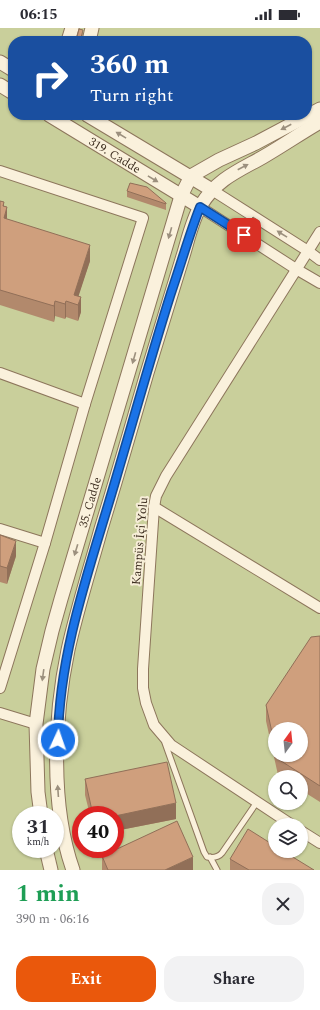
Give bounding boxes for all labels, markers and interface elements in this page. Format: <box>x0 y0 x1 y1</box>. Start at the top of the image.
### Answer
text: 06:15 <box>20 3 58 26</box>
text: 360 m <box>90 43 169 86</box>
icon: right <box>24 52 76 104</box>
text: Turn right <box>90 82 173 109</box>
one-way arrow <box>280 124 292 131</box>
street label: 319. Cadde <box>85 132 145 178</box>
one-way arrow <box>115 132 127 139</box>
one-way arrow <box>237 164 249 171</box>
one-way arrow <box>147 176 159 183</box>
pin <box>227 218 261 252</box>
icon: arrive <box>233 224 255 246</box>
one-way arrow <box>167 228 173 240</box>
one-way arrow <box>277 230 287 238</box>
one-way arrow <box>131 352 137 364</box>
street label: 35. Cadde <box>73 474 106 530</box>
street label: Kampüs İçi Yolu <box>127 496 153 586</box>
one-way arrow <box>73 544 79 556</box>
one-way arrow <box>40 669 46 681</box>
position arrow <box>37 719 79 761</box>
north arrow <box>268 722 308 762</box>
map controls <box>268 722 308 858</box>
button: search <box>268 770 308 810</box>
one-way arrow <box>55 785 62 797</box>
speed limit sign: 40 <box>72 806 124 858</box>
text: 31 <box>27 812 49 842</box>
button: layers <box>268 818 308 858</box>
text: km/h <box>27 834 49 850</box>
text: 1 min <box>16 876 80 912</box>
button: close <box>262 883 304 925</box>
text: 390 m · 06:16 <box>16 909 89 929</box>
button: Exit <box>16 956 156 1002</box>
button: Share <box>164 956 304 1002</box>

